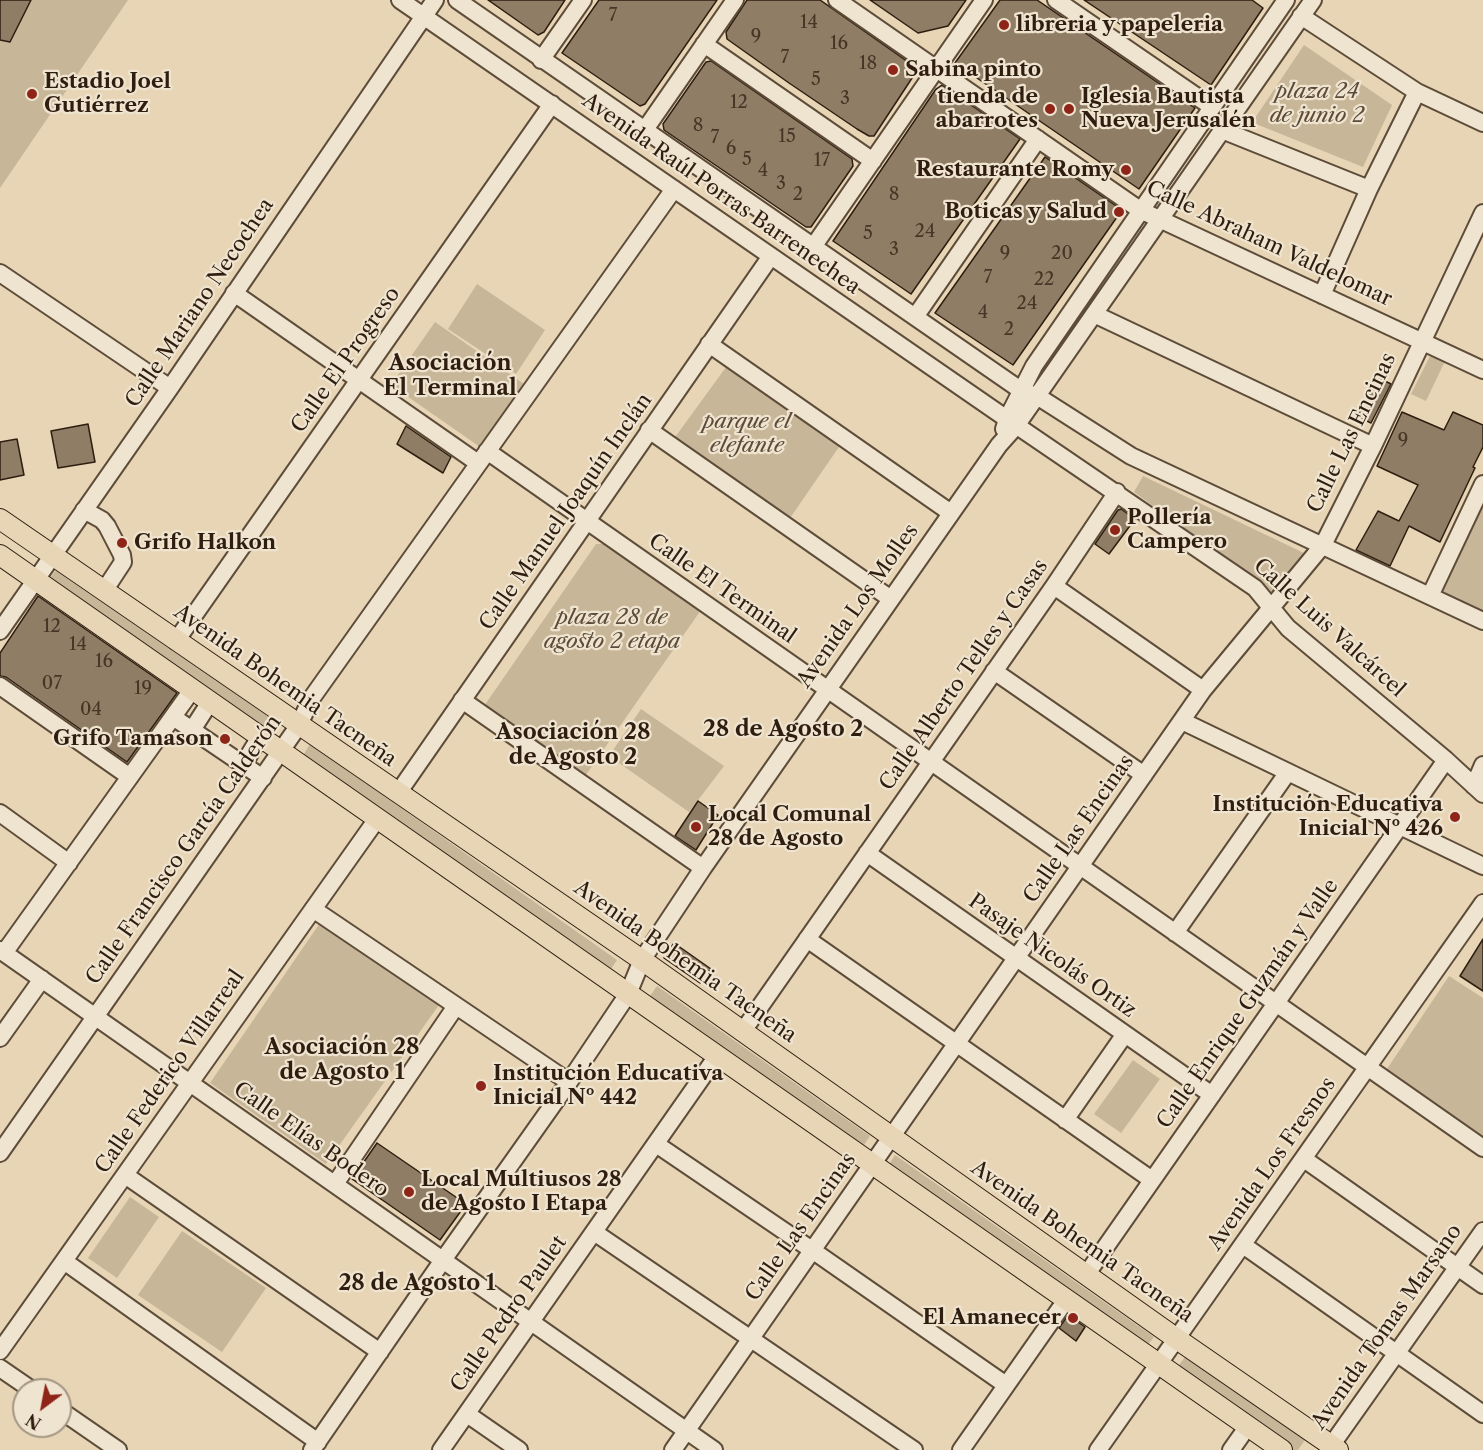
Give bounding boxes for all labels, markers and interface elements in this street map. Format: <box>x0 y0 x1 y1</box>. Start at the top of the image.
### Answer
house number: 7 <box>609 5 617 27</box>
house number: 14 <box>800 12 818 34</box>
place label: libreria y papeleria <box>1016 12 1223 38</box>
marker: libreria y papeleria <box>997 18 1011 32</box>
house number: 9 <box>751 26 761 48</box>
house number: 16 <box>830 33 848 55</box>
house number: 7 <box>781 47 789 69</box>
house number: 18 <box>859 53 877 75</box>
place label: Sabina pinto <box>905 57 1041 83</box>
marker: Sabina pinto <box>886 63 900 77</box>
place label: Estadio Joel Gutiérrez <box>44 69 171 119</box>
house number: 5 <box>811 69 821 91</box>
park label: plaza 24 de junio 2 <box>1270 79 1364 129</box>
place label: tienda de abarrotes <box>936 84 1038 134</box>
place label: Iglesia Bautista Nueva Jerusalén <box>1081 84 1256 134</box>
marker: Estadio Joel Gutiérrez <box>25 87 39 101</box>
street label: Avenida Raúl Porras Barrenechea <box>577 88 865 300</box>
house number: 3 <box>840 88 850 110</box>
house number: 12 <box>730 92 748 114</box>
marker: tienda de abarrotes <box>1043 102 1057 116</box>
marker: Iglesia Bautista Nueva Jerusalén <box>1062 102 1076 116</box>
house number: 8 <box>693 115 703 137</box>
house number: 15 <box>778 126 796 148</box>
house number: 7 <box>711 127 719 149</box>
house number: 6 <box>726 138 736 160</box>
house number: 5 <box>742 149 752 171</box>
house number: 17 <box>814 150 830 172</box>
place label: Restaurante Romy <box>916 157 1114 183</box>
house number: 4 <box>758 160 768 182</box>
marker: Restaurante Romy <box>1119 163 1133 177</box>
house number: 3 <box>776 173 786 195</box>
street label: Calle Abraham Valdelomar <box>1142 176 1396 312</box>
house number: 2 <box>793 184 803 206</box>
house number: 8 <box>889 184 899 206</box>
street label: Calle Mariano Necochea <box>121 194 279 412</box>
place label: Boticas y Salud <box>944 199 1107 225</box>
marker: Boticas y Salud <box>1112 205 1126 219</box>
house number: 24 <box>915 221 935 243</box>
house number: 5 <box>863 223 873 245</box>
house number: 3 <box>889 239 899 261</box>
house number: 9 <box>1000 243 1010 265</box>
house number: 20 <box>1051 243 1073 265</box>
house number: 7 <box>984 267 992 289</box>
house number: 22 <box>1034 269 1054 291</box>
street label: Calle El Progreso <box>286 282 406 438</box>
house number: 24 <box>1017 293 1037 315</box>
house number: 4 <box>978 302 988 324</box>
house number: 2 <box>1004 319 1014 341</box>
street label: Calle Las Encinas <box>1302 349 1402 517</box>
district label: Asociación El Terminal <box>383 351 517 402</box>
street label: Calle Manuel Joaquín Inclán <box>474 389 658 635</box>
park label: parque el elefante <box>703 409 791 459</box>
house number: 9 <box>1398 430 1408 452</box>
place label: Pollería Campero <box>1127 505 1227 555</box>
street label: Avenida Los Molles <box>792 519 924 693</box>
marker: Pollería Campero <box>1108 523 1122 537</box>
street label: Calle El Terminal <box>643 529 801 649</box>
place label: Grifo Halkon <box>134 530 276 556</box>
marker: Grifo Halkon <box>115 536 129 550</box>
street label: Calle Luis Valcárcel <box>1248 553 1410 703</box>
street label: Calle Alberto Telles y Casas <box>874 555 1054 795</box>
street label: Avenida Bohemia Tacneña <box>169 600 401 772</box>
park label: plaza 28 de agosto 2 etapa <box>544 605 680 655</box>
house number: 12 <box>43 616 61 638</box>
house number: 14 <box>69 634 87 656</box>
house number: 16 <box>95 651 113 673</box>
house number: 07 <box>42 673 62 695</box>
house number: 19 <box>134 678 152 700</box>
house number: 04 <box>80 699 102 721</box>
street label: Calle Francisco García Calderón <box>81 710 287 990</box>
district label: 28 de Agosto 2 <box>703 717 863 743</box>
district label: Asociación 28 de Agosto 2 <box>496 720 650 772</box>
place label: Grifo Tamason <box>53 726 213 752</box>
marker: Grifo Tamason <box>218 732 232 746</box>
street label: Calle Las Encinas <box>1018 750 1140 908</box>
place label: Institución Educativa Inicial Nº 426 <box>1213 792 1443 842</box>
place label: Local Comunal 28 de Agosto <box>708 802 871 852</box>
marker: Institución Educativa Inicial Nº 426 <box>1448 810 1462 824</box>
marker: Local Comunal 28 de Agosto <box>689 820 703 834</box>
street label: Calle Enrique Guzmán y Valle <box>1152 874 1344 1134</box>
street label: Avenida Bohemia Tacneña <box>569 876 801 1048</box>
street label: Pasaje Nicolás Ortiz <box>963 889 1141 1023</box>
street label: Calle Federico Villarreal <box>90 965 250 1179</box>
district label: Asociación 28 de Agosto 1 <box>265 1035 419 1086</box>
place label: Institución Educativa Inicial Nº 442 <box>493 1061 723 1111</box>
street label: Avenida Los Fresnos <box>1203 1073 1341 1255</box>
street label: Calle Elías Bodero <box>229 1077 393 1203</box>
marker: Institución Educativa Inicial Nº 442 <box>474 1079 488 1093</box>
street label: Calle Las Encinas <box>740 1148 862 1306</box>
street label: Avenida Bohemia Tacneña <box>966 1156 1198 1328</box>
place label: Local Multiusos 28 de Agosto I Etapa <box>421 1167 622 1217</box>
marker: Local Multiusos 28 de Agosto I Etapa <box>402 1185 416 1199</box>
street label: Avenida Tomas Marsano <box>1306 1219 1468 1435</box>
street label: Calle Pedro Paulet <box>446 1231 572 1397</box>
district label: 28 de Agosto 1 <box>338 1271 496 1297</box>
place label: El Amanecer <box>922 1305 1061 1331</box>
marker: El Amanecer <box>1066 1311 1080 1325</box>
north arrow <box>12 1378 72 1438</box>
text: N <box>22 1409 45 1434</box>

